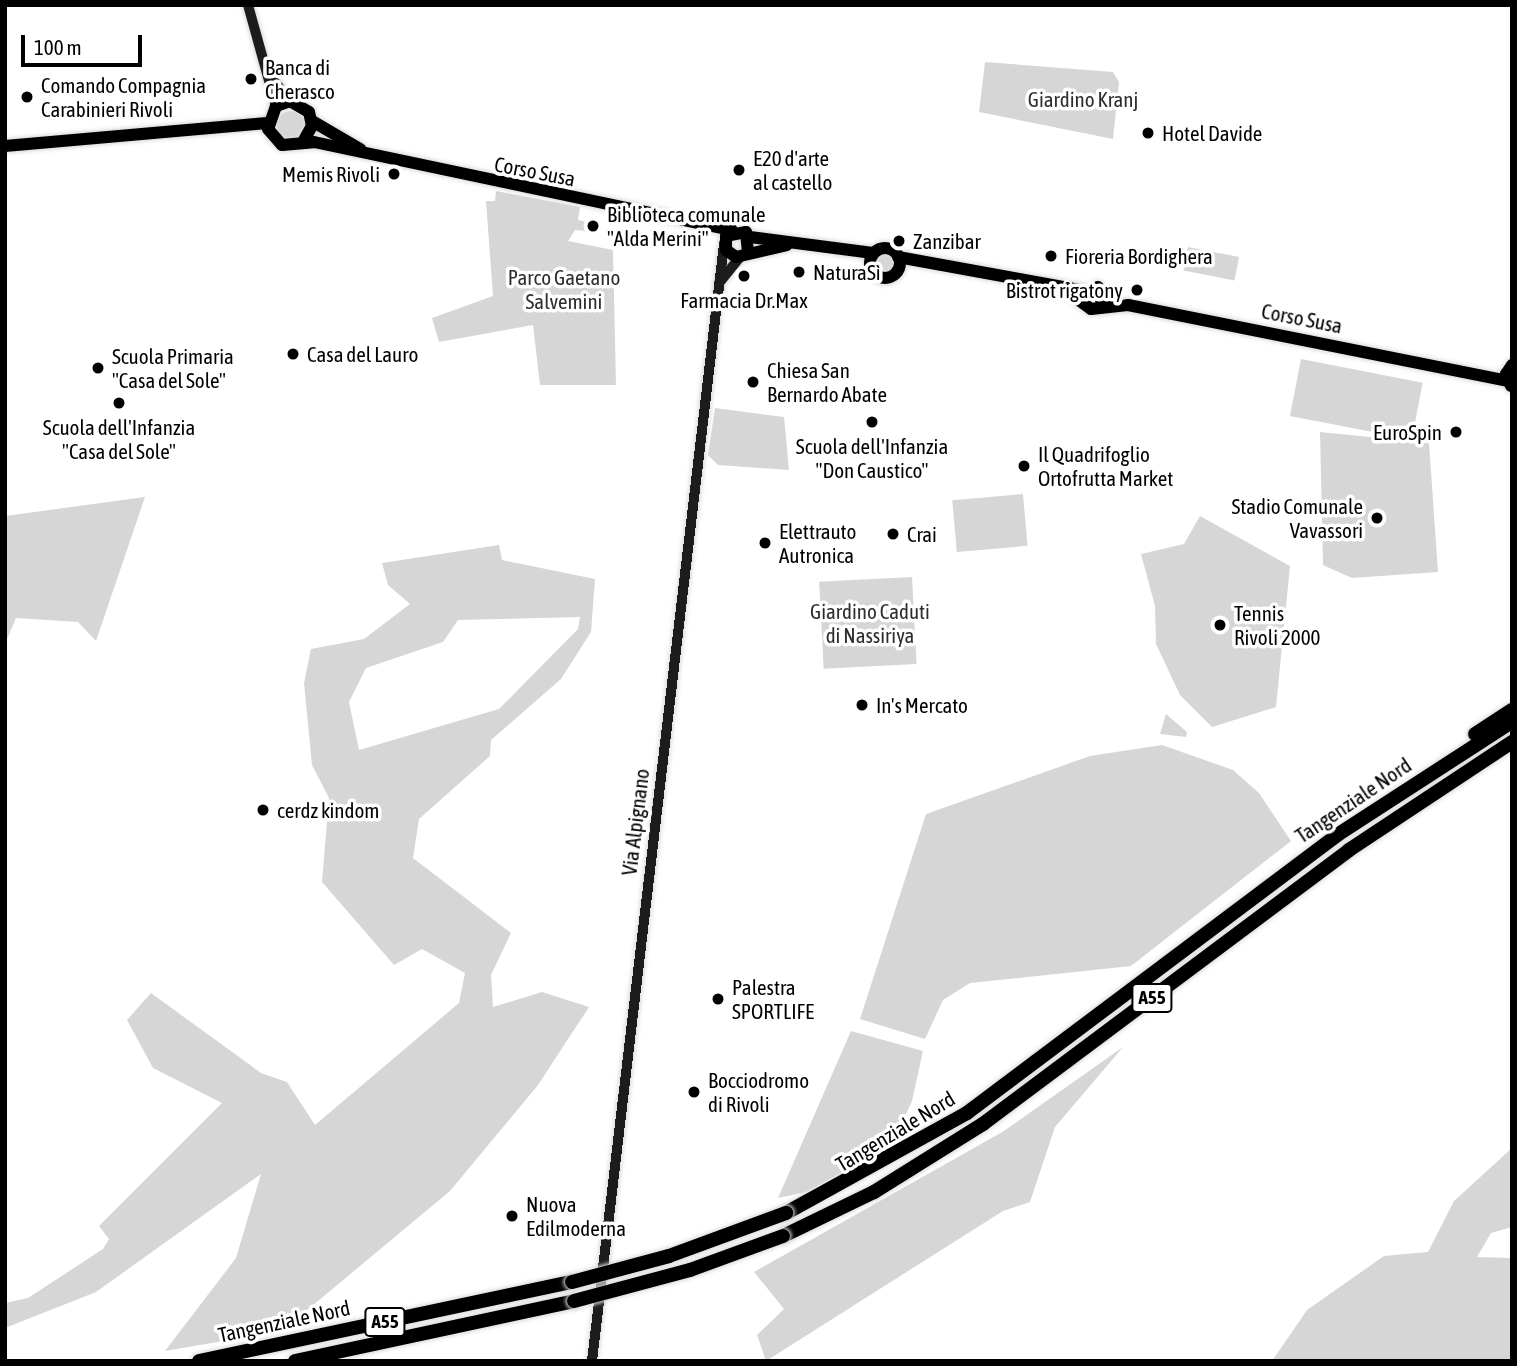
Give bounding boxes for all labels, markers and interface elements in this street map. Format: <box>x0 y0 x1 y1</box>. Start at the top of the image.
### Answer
scale bar <box>24 21 145 65</box>
text: 100 m <box>34 35 82 59</box>
place label: Banca di Cherasco <box>265 54 335 104</box>
marker: Banca di Cherasco <box>243 71 259 87</box>
place label: Comando Compagnia Carabinieri Rivoli <box>41 72 206 122</box>
park label: Giardino Kranj <box>1028 86 1138 112</box>
marker: Comando Compagnia Carabinieri Rivoli <box>19 89 35 105</box>
place label: Hotel Davide <box>1162 120 1262 146</box>
marker: Hotel Davide <box>1140 125 1156 141</box>
place label: E20 d'arte al castello <box>753 145 832 195</box>
street label: Corso Susa <box>492 151 578 191</box>
place label: Memis Rivoli <box>282 161 380 187</box>
marker: E20 d'arte al castello <box>731 162 747 178</box>
marker: Memis Rivoli <box>386 166 402 182</box>
place label: Biblioteca comunale "Alda Merini" <box>607 201 765 251</box>
marker: Biblioteca comunale "Alda Merini" <box>585 218 601 234</box>
place label: Zanzibar <box>913 228 981 254</box>
marker: Zanzibar <box>891 233 907 249</box>
place label: Fioreria Bordighera <box>1065 243 1213 269</box>
marker: Fioreria Bordighera <box>1043 248 1059 264</box>
place label: NaturaSì <box>813 259 881 285</box>
park label: Parco Gaetano Salvemini <box>508 264 620 314</box>
marker: NaturaSì <box>791 264 807 280</box>
marker: Farmacia Dr.Max <box>736 268 752 284</box>
place label: Bistrot rigatony <box>1006 277 1123 303</box>
marker: Bistrot rigatony <box>1129 282 1145 298</box>
place label: Farmacia Dr.Max <box>680 287 808 313</box>
street label: Corso Susa <box>1259 298 1345 338</box>
place label: Casa del Lauro <box>307 341 418 367</box>
place label: Scuola Primaria "Casa del Sole" <box>112 343 234 393</box>
marker: Casa del Lauro <box>285 346 301 362</box>
place label: Chiesa San Bernardo Abate <box>767 357 887 407</box>
marker: Scuola Primaria "Casa del Sole" <box>90 360 106 376</box>
marker: Chiesa San Bernardo Abate <box>745 374 761 390</box>
marker: Scuola dell'Infanzia "Casa del Sole" <box>111 395 127 411</box>
place label: Scuola dell'Infanzia "Casa del Sole" <box>43 414 195 464</box>
marker: Scuola dell'Infanzia "Don Caustico" <box>864 414 880 430</box>
place label: EuroSpin <box>1373 419 1442 445</box>
marker: EuroSpin <box>1448 424 1464 440</box>
place label: Scuola dell'Infanzia "Don Caustico" <box>796 433 948 483</box>
place label: Il Quadrifoglio Ortofrutta Market <box>1038 441 1173 491</box>
marker: Il Quadrifoglio Ortofrutta Market <box>1016 458 1032 474</box>
place label: Stadio Comunale Vavassori <box>1231 493 1363 543</box>
marker: Stadio Comunale Vavassori <box>1369 510 1385 526</box>
place label: Elettrauto Autronica <box>779 518 856 568</box>
place label: Crai <box>907 521 937 547</box>
marker: Crai <box>885 526 901 542</box>
marker: Elettrauto Autronica <box>757 535 773 551</box>
park label: Giardino Caduti di Nassiriya <box>810 598 930 648</box>
place label: Tennis Rivoli 2000 <box>1234 600 1320 650</box>
marker: Tennis Rivoli 2000 <box>1212 617 1228 633</box>
place label: In's Mercato <box>876 692 968 718</box>
marker: In's Mercato <box>854 697 870 713</box>
street label: Tangenziale Nord <box>1290 752 1416 848</box>
street label: Via Alpignano <box>616 767 654 877</box>
place label: cerdz kindom <box>277 797 379 823</box>
marker: cerdz kindom <box>255 802 271 818</box>
place label: Palestra SPORTLIFE <box>732 974 814 1024</box>
road number: A55 <box>1131 982 1173 1014</box>
marker: Palestra SPORTLIFE <box>710 991 726 1007</box>
place label: Bocciodromo di Rivoli <box>708 1067 809 1117</box>
marker: Bocciodromo di Rivoli <box>686 1084 702 1100</box>
street label: Tangenziale Nord <box>831 1086 959 1176</box>
place label: Nuova Edilmoderna <box>526 1191 626 1241</box>
marker: Nuova Edilmoderna <box>504 1208 520 1224</box>
street label: Tangenziale Nord <box>216 1295 352 1347</box>
road number: A55 <box>364 1306 406 1338</box>

